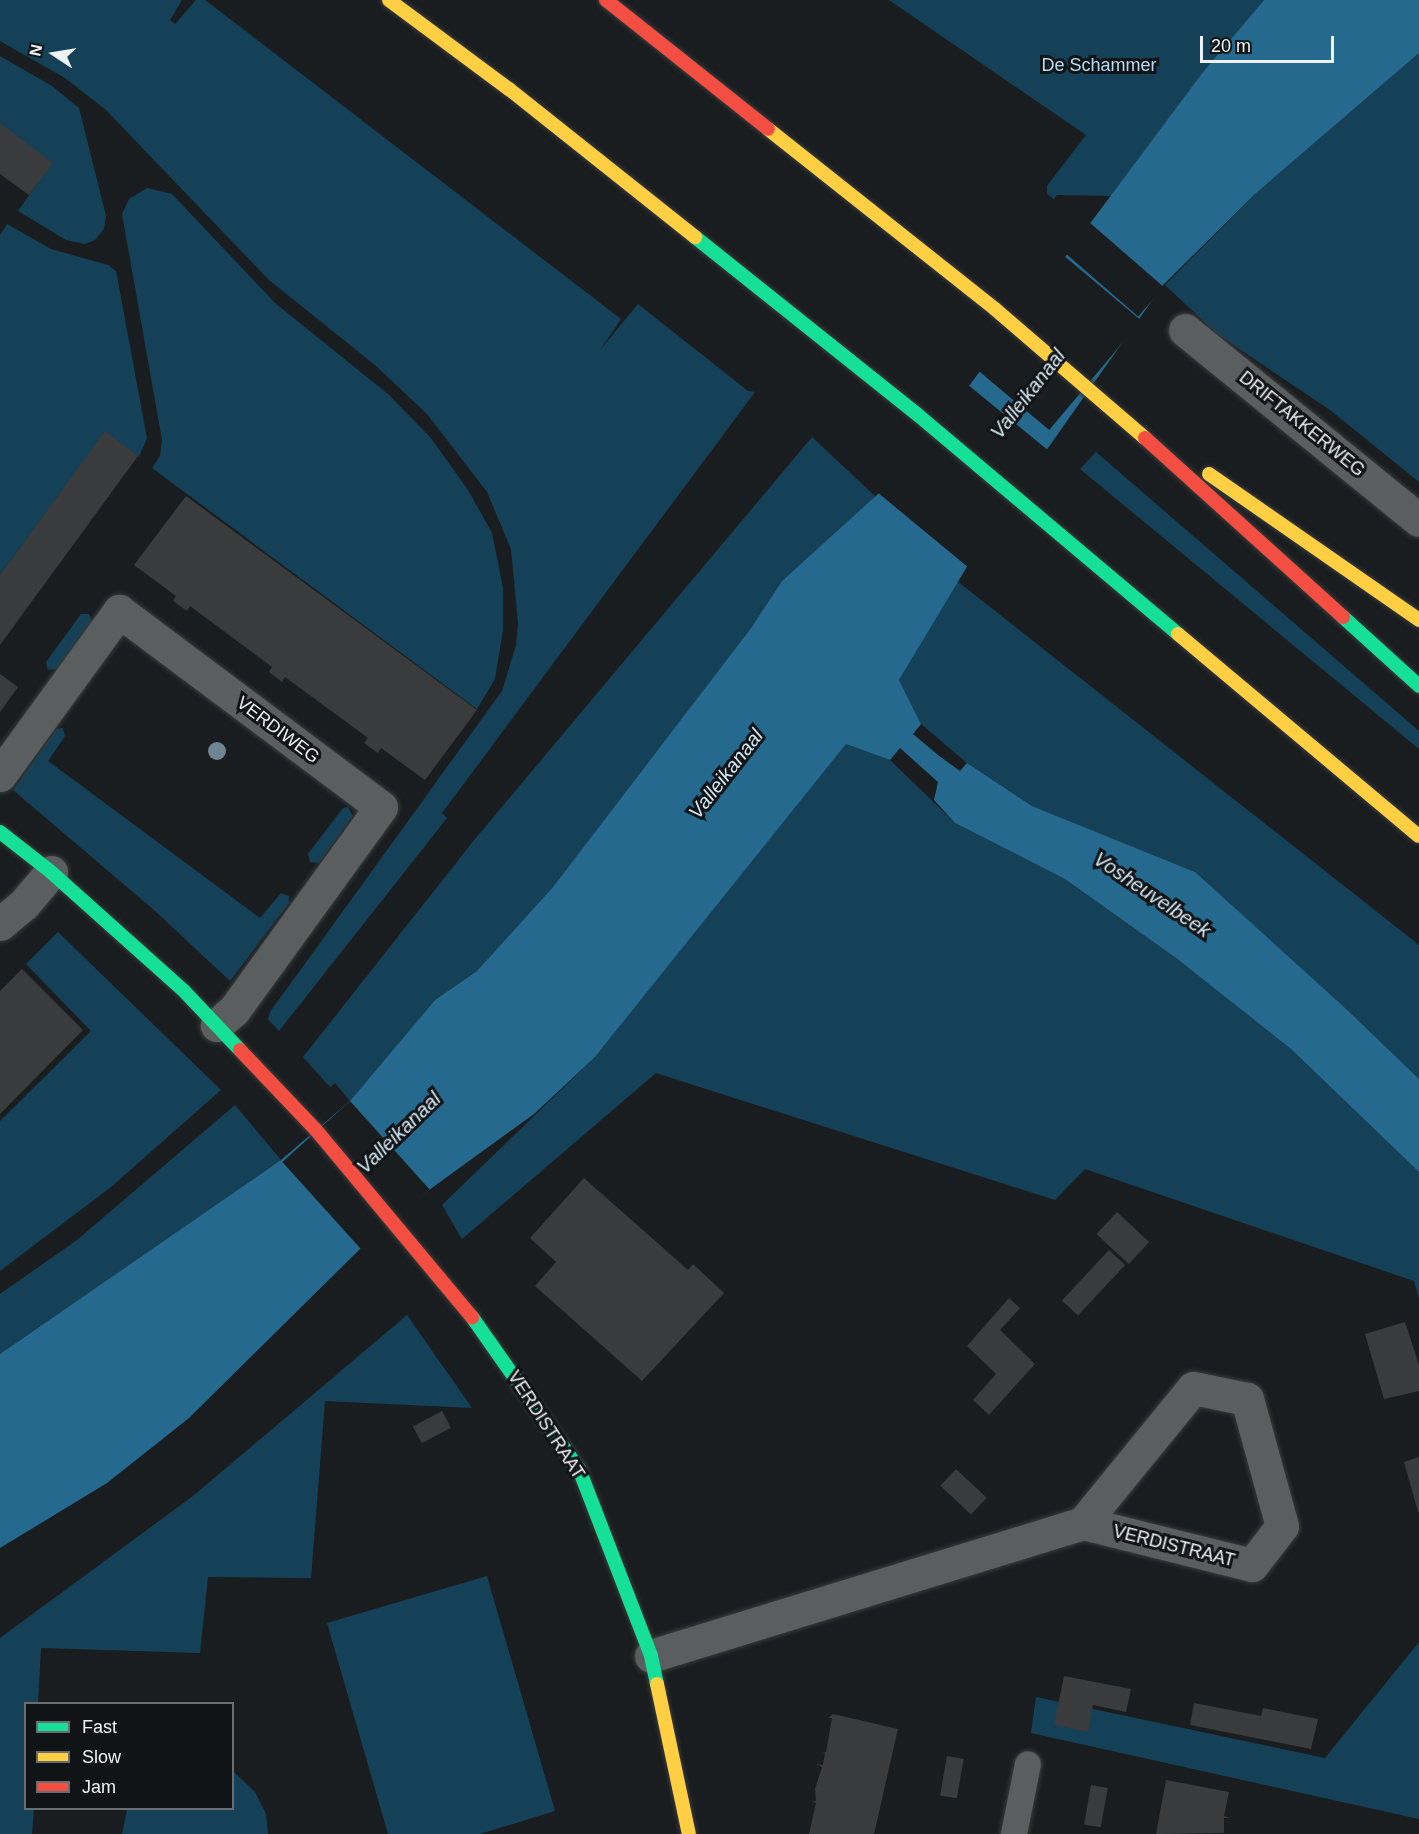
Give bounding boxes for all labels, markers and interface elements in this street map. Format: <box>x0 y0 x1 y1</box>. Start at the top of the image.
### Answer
north arrow <box>24 24 84 84</box>
scale bar <box>1203 24 1336 62</box>
text: 20 m <box>1211 36 1251 56</box>
text: N <box>26 43 45 58</box>
park label: De Schammer <box>1041 54 1157 76</box>
water label: Valleikanaal <box>986 344 1070 444</box>
street label: DRIFTAKKERWEG <box>1235 367 1369 481</box>
street label: VERDIWEG <box>232 692 324 768</box>
water label: Valleikanaal <box>684 724 768 824</box>
water label: Vosheuvelbeek <box>1089 847 1215 943</box>
water label: Valleikanaal <box>352 1087 446 1179</box>
street label: VERDISTRAAT <box>503 1367 589 1483</box>
street label: VERDISTRAAT <box>1111 1520 1237 1572</box>
legend <box>24 1702 234 1810</box>
text: Fast <box>82 1717 117 1737</box>
text: Slow <box>82 1747 121 1767</box>
text: Jam <box>82 1777 116 1797</box>

